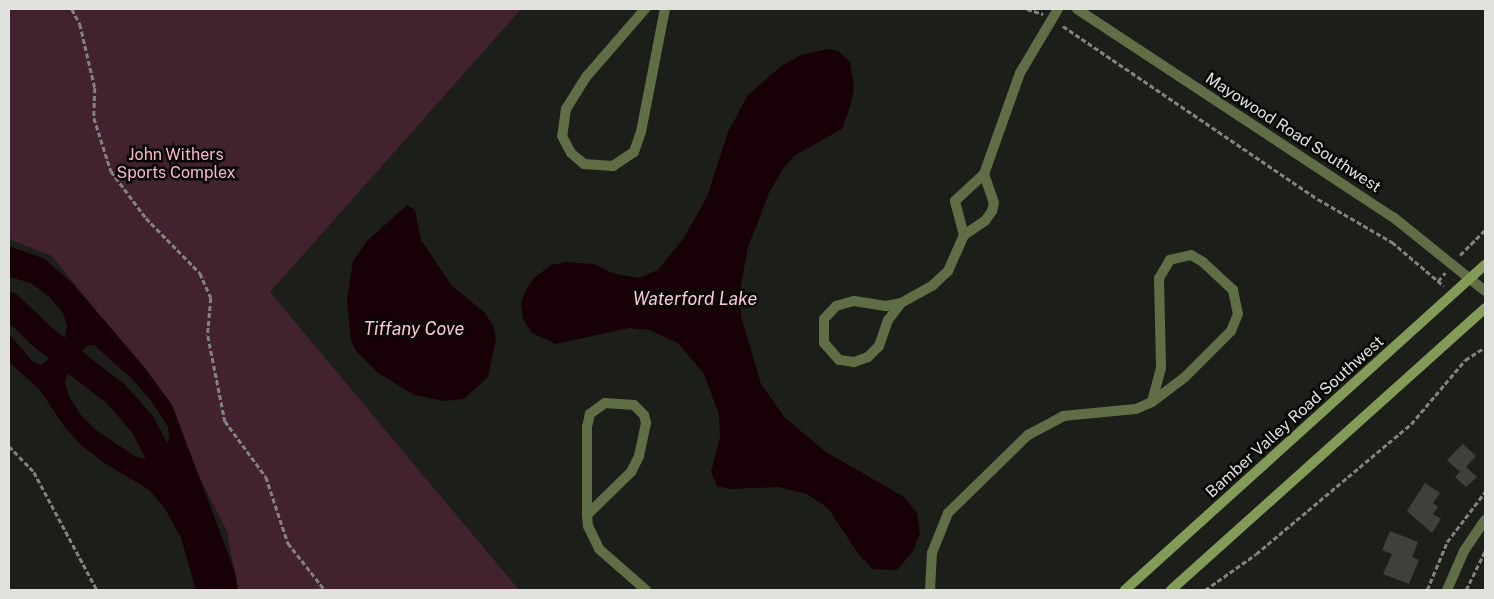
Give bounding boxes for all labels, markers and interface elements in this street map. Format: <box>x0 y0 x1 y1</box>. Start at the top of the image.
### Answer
street label: Mayowood Road Southwest <box>1202 69 1384 197</box>
park label: John Withers Sports Complex <box>117 145 235 183</box>
water label: Waterford Lake <box>633 288 757 310</box>
water label: Tiffany Cove <box>364 318 464 340</box>
street label: Bamber Valley Road Southwest <box>1202 332 1388 502</box>

